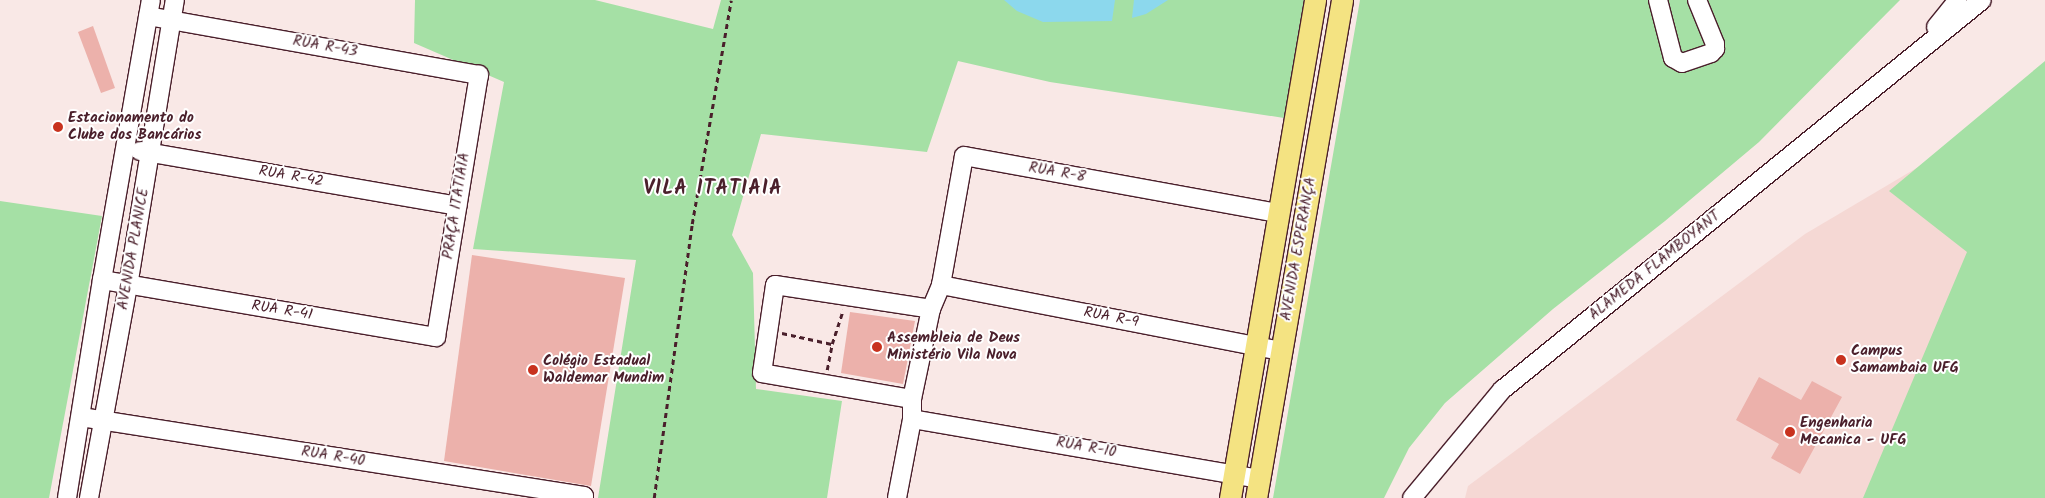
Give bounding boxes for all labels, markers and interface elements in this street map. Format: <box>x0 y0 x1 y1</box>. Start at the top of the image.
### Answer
street label: RUA R-43 <box>291 32 359 62</box>
place label: Estacionamento do Clube dos Bancários <box>68 109 201 144</box>
marker: Estacionamento do Clube dos Bancários <box>52 121 64 133</box>
street label: PRAÇA ITATIAIA <box>440 151 474 261</box>
street label: RUA R-8 <box>1027 159 1087 187</box>
street label: RUA R-42 <box>257 162 325 192</box>
street label: AVENIDA ESPERANÇA <box>1278 176 1320 322</box>
district label: VILA ITATIAIA <box>642 177 784 201</box>
street label: AVENIDA PLANICE <box>114 187 154 311</box>
street label: ALAMEDA FLAMBOYANT <box>1586 208 1724 324</box>
street label: RUA R-41 <box>250 297 314 325</box>
street label: RUA R-9 <box>1082 304 1140 332</box>
place label: Assembleia de Deus Ministério Vila Nova <box>887 329 1020 364</box>
marker: Assembleia de Deus Ministério Vila Nova <box>871 341 883 353</box>
place label: Campus Samambaia UFG <box>1851 342 1959 377</box>
place label: Colégio Estadual Waldemar Mundim <box>543 352 664 387</box>
marker: Campus Samambaia UFG <box>1835 354 1847 366</box>
marker: Colégio Estadual Waldemar Mundim <box>527 364 539 376</box>
place label: Engenharia Mecanica - UFG <box>1800 414 1906 449</box>
marker: Engenharia Mecanica - UFG <box>1784 426 1796 438</box>
street label: RUA R-10 <box>1055 434 1117 462</box>
street label: RUA R-40 <box>300 443 366 471</box>

